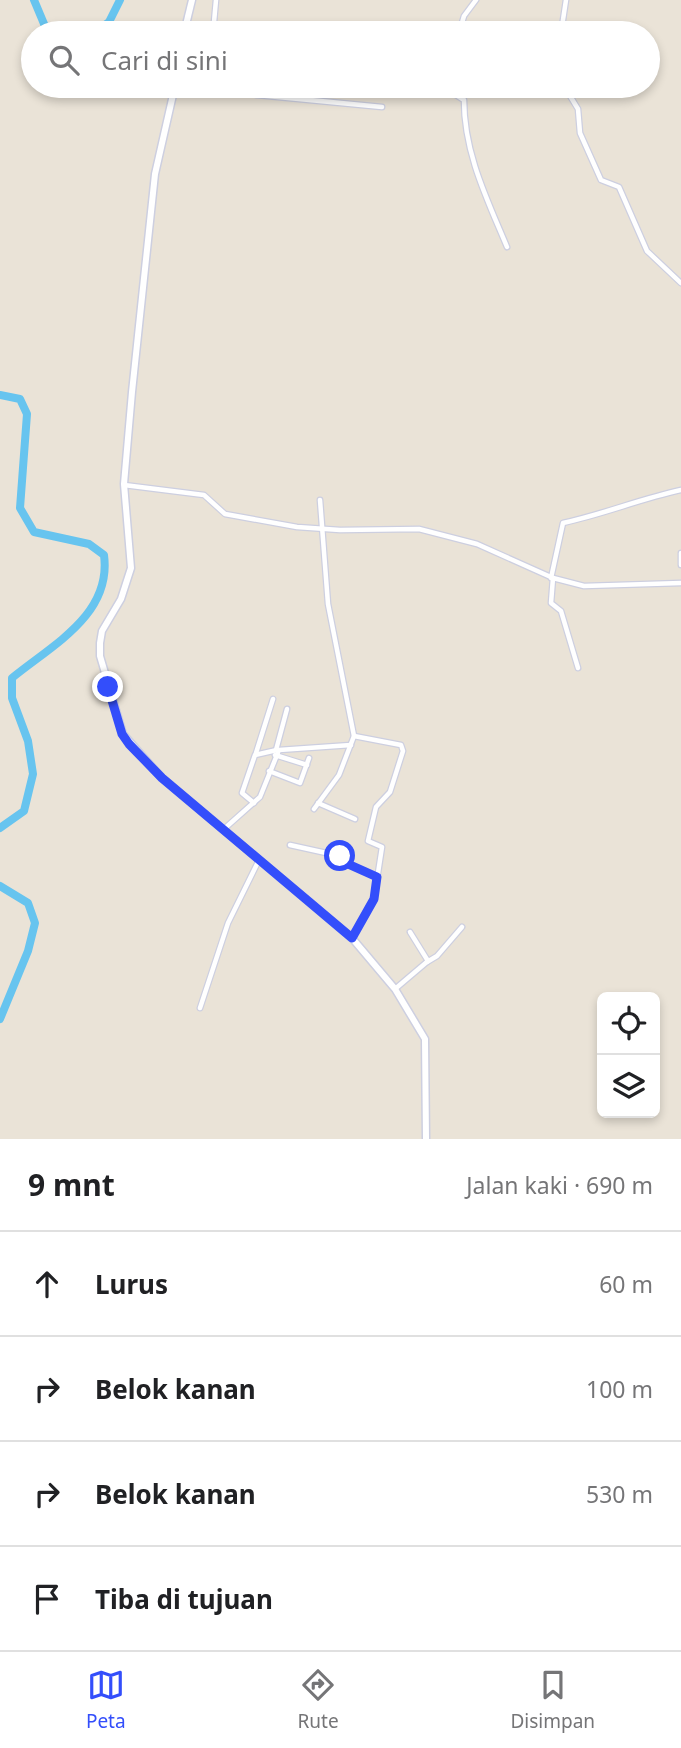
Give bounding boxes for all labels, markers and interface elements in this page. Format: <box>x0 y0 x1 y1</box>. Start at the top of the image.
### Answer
search box <box>21 21 660 98</box>
icon: search <box>45 41 83 79</box>
text: Cari di sini <box>101 42 228 78</box>
route end <box>92 671 123 702</box>
route start <box>324 840 355 871</box>
map controls <box>597 992 660 1118</box>
button: locate <box>597 992 660 1055</box>
button: layers <box>597 1055 660 1118</box>
text: 9 mnt <box>28 1164 115 1205</box>
text: Jalan kaki · 690 m <box>466 1169 653 1201</box>
icon: ahead <box>28 1265 66 1303</box>
text: Lurus <box>95 1266 168 1302</box>
text: 60 m <box>599 1268 653 1300</box>
icon: right <box>28 1370 66 1408</box>
text: Belok kanan <box>95 1371 256 1407</box>
text: 100 m <box>586 1373 653 1405</box>
icon: right <box>28 1475 66 1513</box>
text: Belok kanan <box>95 1476 256 1512</box>
text: 530 m <box>586 1478 653 1510</box>
icon: arrive <box>28 1580 66 1618</box>
text: Tiba di tujuan <box>95 1581 273 1617</box>
tab: Peta <box>86 1666 126 1734</box>
tab: Rute <box>297 1666 339 1734</box>
tab: Disimpan <box>510 1666 595 1734</box>

